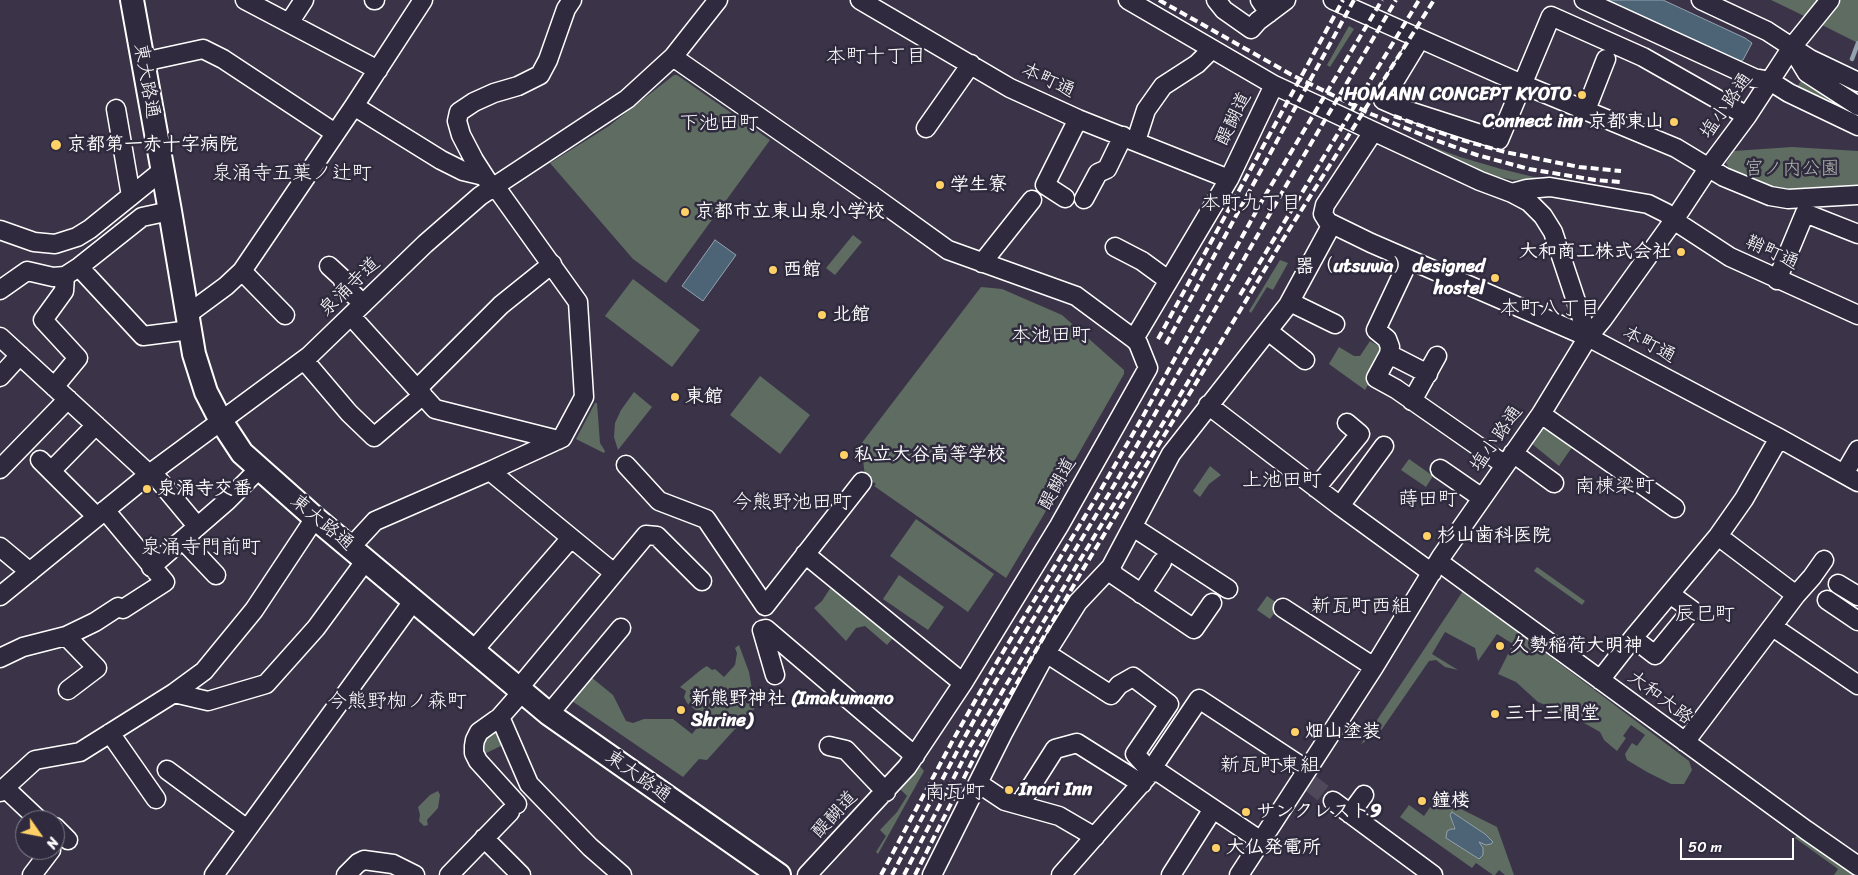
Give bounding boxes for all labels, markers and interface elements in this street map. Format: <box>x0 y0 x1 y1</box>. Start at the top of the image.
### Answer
street label: 東大路通 <box>128 42 164 120</box>
district label: 本町十丁目 <box>826 45 926 69</box>
street label: 本町通 <box>1017 59 1079 103</box>
street label: 塩小路通 <box>1696 68 1758 144</box>
place label: HOMANN CONCEPT KYOTO <box>1344 84 1572 106</box>
street label: 醍醐道 <box>1211 88 1257 150</box>
marker: HOMANN CONCEPT KYOTO <box>1576 89 1588 101</box>
place label: Connect inn 京都東山 <box>1483 111 1664 133</box>
district label: 下池田町 <box>679 112 759 136</box>
marker: Connect inn 京都東山 <box>1668 116 1680 128</box>
place label: 京都第一赤十字病院 <box>67 134 238 156</box>
marker: 京都第一赤十字病院 <box>49 138 63 152</box>
park label: 宮ノ内公園 <box>1745 158 1839 180</box>
district label: 泉涌寺五葉ノ辻町 <box>212 162 372 186</box>
place label: 学生寮 <box>950 174 1007 196</box>
marker: 学生寮 <box>934 179 946 191</box>
district label: 本町九丁目 <box>1201 192 1301 216</box>
place label: 京都市立東山泉小学校 <box>695 201 885 223</box>
marker: 京都市立東山泉小学校 <box>679 206 691 218</box>
street label: 鞘町通 <box>1741 231 1803 275</box>
place label: 大和商工株式会社 <box>1519 241 1671 263</box>
marker: 大和商工株式会社 <box>1675 246 1687 258</box>
street label: 泉涌寺道 <box>315 252 385 322</box>
place label: 器（utsuwa）designed hostel <box>1295 256 1485 300</box>
place label: 西館 <box>783 259 821 281</box>
marker: 西館 <box>767 264 779 276</box>
marker: 器（utsuwa）designed hostel <box>1489 272 1501 284</box>
district label: 本町八丁目 <box>1500 297 1600 321</box>
place label: 北館 <box>832 304 870 326</box>
marker: 北館 <box>816 309 828 321</box>
street label: 本町通 <box>1618 322 1680 368</box>
district label: 本池田町 <box>1011 324 1091 348</box>
place label: 東館 <box>685 386 723 408</box>
marker: 東館 <box>669 391 681 403</box>
street label: 塩小路通 <box>1466 401 1528 477</box>
place label: 私立大谷高等学校 <box>854 444 1006 466</box>
marker: 私立大谷高等学校 <box>838 449 850 461</box>
street label: 醍醐道 <box>1034 454 1082 514</box>
district label: 上池田町 <box>1242 469 1322 493</box>
district label: 南棟梁町 <box>1575 475 1655 499</box>
place label: 泉涌寺交番 <box>157 478 252 500</box>
marker: 泉涌寺交番 <box>141 483 153 495</box>
district label: 蒔田町 <box>1398 488 1458 512</box>
street label: 東大路通 <box>286 490 358 556</box>
district label: 今熊野池田町 <box>732 491 852 515</box>
place label: 杉山歯科医院 <box>1437 525 1551 547</box>
marker: 杉山歯科医院 <box>1421 530 1433 542</box>
district label: 泉涌寺門前町 <box>141 536 261 560</box>
district label: 新瓦町西組 <box>1311 595 1411 619</box>
district label: 辰巳町 <box>1675 603 1735 627</box>
place label: 久勢稲荷大明神 <box>1510 635 1643 657</box>
marker: 久勢稲荷大明神 <box>1494 640 1506 652</box>
street label: 大和大路 <box>1623 666 1697 730</box>
place label: 新熊野神社 (Imakumano Shrine) <box>691 688 894 732</box>
district label: 今熊野椥ノ森町 <box>327 690 467 714</box>
place label: 三十三間堂 <box>1505 703 1600 725</box>
marker: 新熊野神社 (Imakumano Shrine) <box>675 704 687 716</box>
marker: 三十三間堂 <box>1489 708 1501 720</box>
place label: 畑山塗装 <box>1305 721 1381 743</box>
marker: 畑山塗装 <box>1289 726 1301 738</box>
street label: 東大路通 <box>600 746 676 808</box>
district label: 新瓦町東組 <box>1220 754 1320 778</box>
place label: Inari Inn <box>1019 779 1092 801</box>
district label: 南瓦町 <box>925 781 985 805</box>
marker: Inari Inn <box>1003 784 1015 796</box>
street label: 醍醐道 <box>807 786 863 844</box>
place label: 鐘楼 <box>1432 790 1470 812</box>
marker: 鐘楼 <box>1416 795 1428 807</box>
place label: サンクレスト9 <box>1256 801 1382 823</box>
marker: サンクレスト9 <box>1240 806 1252 818</box>
north arrow <box>15 810 65 860</box>
scale bar <box>1683 828 1797 860</box>
text: N <box>39 832 65 854</box>
text: 50 m <box>1688 834 1722 860</box>
place label: 大仏発電所 <box>1226 837 1321 859</box>
marker: 大仏発電所 <box>1210 842 1222 854</box>

